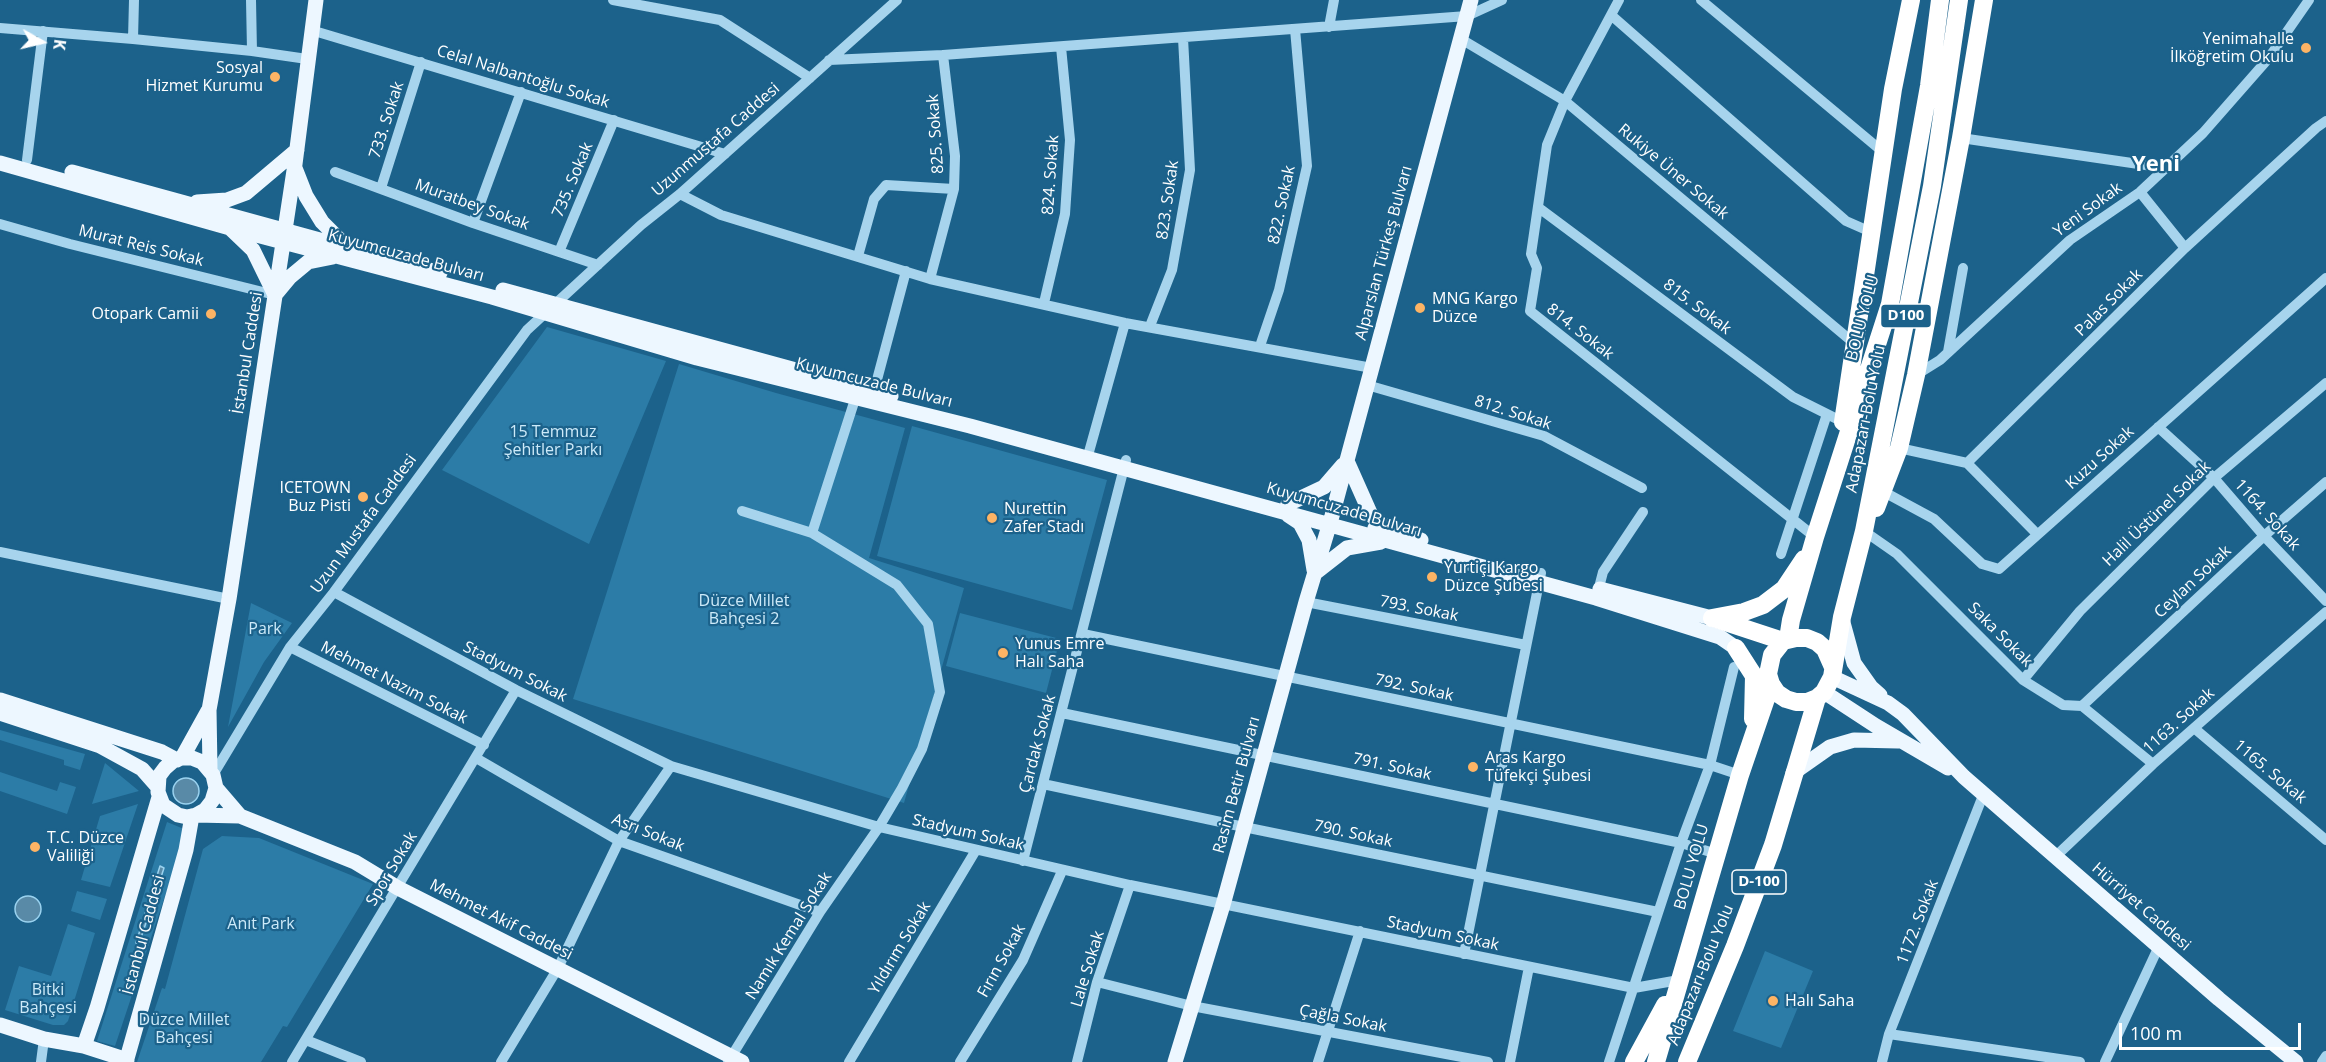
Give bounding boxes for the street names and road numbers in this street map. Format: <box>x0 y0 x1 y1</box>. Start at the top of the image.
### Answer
street label: Celal Nalbantoğlu Sokak <box>434 42 612 112</box>
street label: 733. Sokak <box>366 79 408 161</box>
street label: Uzunmustafa Caddesi <box>648 79 784 201</box>
street label: 825. Sokak <box>924 93 948 175</box>
street label: Rukiye Üner Sokak <box>1614 120 1732 224</box>
street label: 824. Sokak <box>1039 134 1063 216</box>
street label: 735. Sokak <box>549 139 597 221</box>
street label: 823. Sokak <box>1153 159 1183 241</box>
street label: 822. Sokak <box>1264 164 1300 246</box>
street label: Alparslan Türkeş Bulvarı <box>1351 164 1417 342</box>
street label: Muratbey Sokak <box>412 175 532 235</box>
street label: Yeni Sokak <box>2050 179 2126 241</box>
street label: Murat Reis Sokak <box>76 221 206 271</box>
street label: Kuyumcuzade Bulvarı <box>326 226 486 286</box>
street label: Palas Sokak <box>2071 265 2147 341</box>
street label: BOLU YOLU <box>1842 273 1884 363</box>
street label: 815. Sokak <box>1659 275 1735 339</box>
street label: İstanbul Caddesi <box>229 291 267 415</box>
street label: 814. Sokak <box>1543 300 1617 364</box>
road number: D100 <box>1880 304 1932 328</box>
street label: Adapazarı-Bolu Yolu <box>1842 344 1890 494</box>
street label: Kuyumcuzade Bulvarı <box>794 354 954 412</box>
street label: 812. Sokak <box>1472 392 1554 434</box>
street label: Kuzu Sokak <box>2062 422 2138 494</box>
street label: Uzun Mustafa Caddesi <box>307 451 421 597</box>
street label: Halil Üstünel Sokak <box>2099 457 2215 571</box>
street label: 1164. Sokak <box>2230 475 2304 555</box>
street label: Kuyumcuzade Bulvarı <box>1264 479 1424 541</box>
street label: Ceylan Sokak <box>2151 542 2235 622</box>
street label: 793. Sokak <box>1378 592 1460 626</box>
street label: Saka Sokak <box>1964 599 2036 671</box>
street label: Mehmet Nazım Sokak <box>317 638 471 728</box>
street label: Stadyum Sokak <box>460 638 570 706</box>
street label: 792. Sokak <box>1373 670 1455 706</box>
street label: 1163. Sokak <box>2139 684 2219 758</box>
street label: Çardak Sokak <box>1016 693 1060 795</box>
street label: Rasim Betir Bulvarı <box>1210 715 1264 855</box>
street label: 1165. Sokak <box>2230 736 2310 808</box>
street label: 791. Sokak <box>1351 749 1433 785</box>
street label: Asrı Sokak <box>609 810 687 856</box>
street label: Stadyum Sokak <box>910 811 1026 855</box>
street label: 790. Sokak <box>1312 816 1394 852</box>
street label: BOLU YOLU <box>1671 822 1713 912</box>
street label: Spor Sokak <box>362 828 422 910</box>
street label: Hürriyet Caddesi <box>2088 859 2194 955</box>
street label: Namık Kemal Sokak <box>742 869 836 1003</box>
road number: D-100 <box>1732 870 1786 894</box>
street label: İstanbul Caddesi <box>119 873 169 997</box>
street label: Mehmet Akif Caddesi <box>426 876 576 964</box>
street label: 1172. Sokak <box>1893 877 1943 967</box>
street label: Yıldırım Sokak <box>865 898 935 998</box>
street label: Adapazarı-Bolu Yolu <box>1664 902 1738 1048</box>
street label: Stadyum Sokak <box>1385 913 1501 955</box>
street label: Fırın Sokak <box>974 921 1030 1001</box>
street label: Lale Sokak <box>1067 929 1109 1009</box>
street label: Çağla Sokak <box>1298 1001 1388 1037</box>

